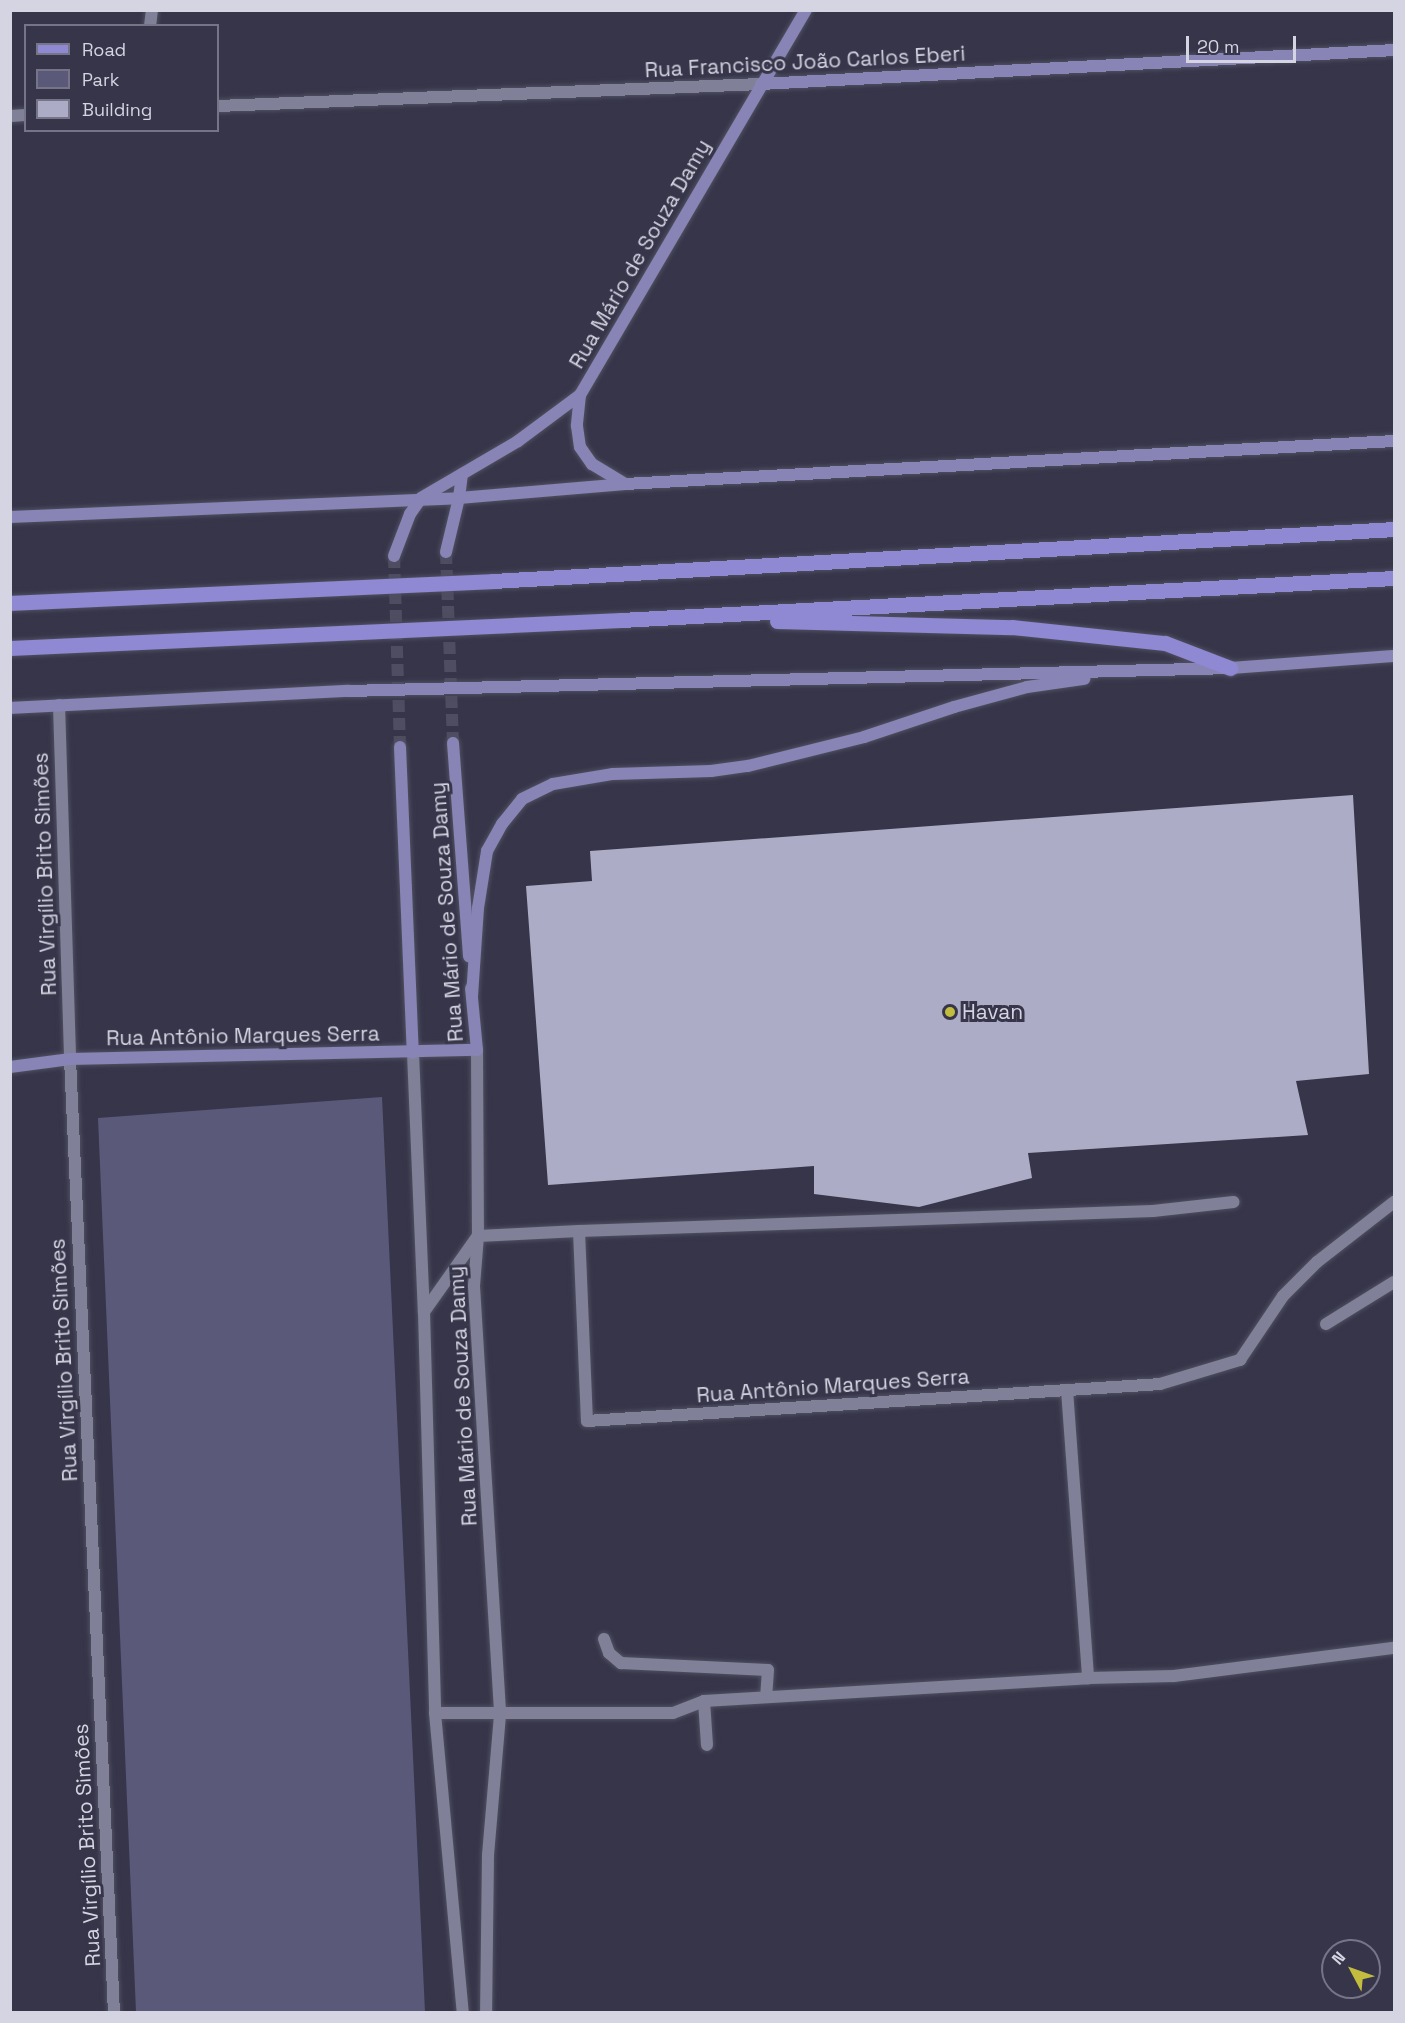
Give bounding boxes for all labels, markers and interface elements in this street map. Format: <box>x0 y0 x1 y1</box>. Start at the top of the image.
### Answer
legend <box>24 24 219 132</box>
scale bar <box>1189 24 1298 62</box>
text: 20 m <box>1197 35 1240 58</box>
text: Road <box>82 38 126 61</box>
street label: Rua Francisco João Carlos Eberi <box>644 41 966 83</box>
text: Park <box>82 68 119 91</box>
text: Building <box>82 98 152 121</box>
street label: Rua Mário de Souza Damy <box>564 135 716 373</box>
street label: Rua Virgílio Brito Simões <box>28 752 62 996</box>
street label: Rua Mário de Souza Damy <box>425 781 469 1043</box>
place label: Havan <box>962 999 1023 1025</box>
marker: Havan <box>943 1005 957 1019</box>
street label: Rua Antônio Marques Serra <box>106 1021 380 1051</box>
street label: Rua Virgílio Brito Simões <box>45 1238 83 1482</box>
street label: Rua Mário de Souza Damy <box>444 1265 482 1527</box>
street label: Rua Antônio Marques Serra <box>695 1364 971 1408</box>
street label: Rua Virgílio Brito Simões <box>68 1723 106 1967</box>
north arrow <box>1321 1939 1381 1999</box>
text: N <box>1327 1947 1350 1969</box>

